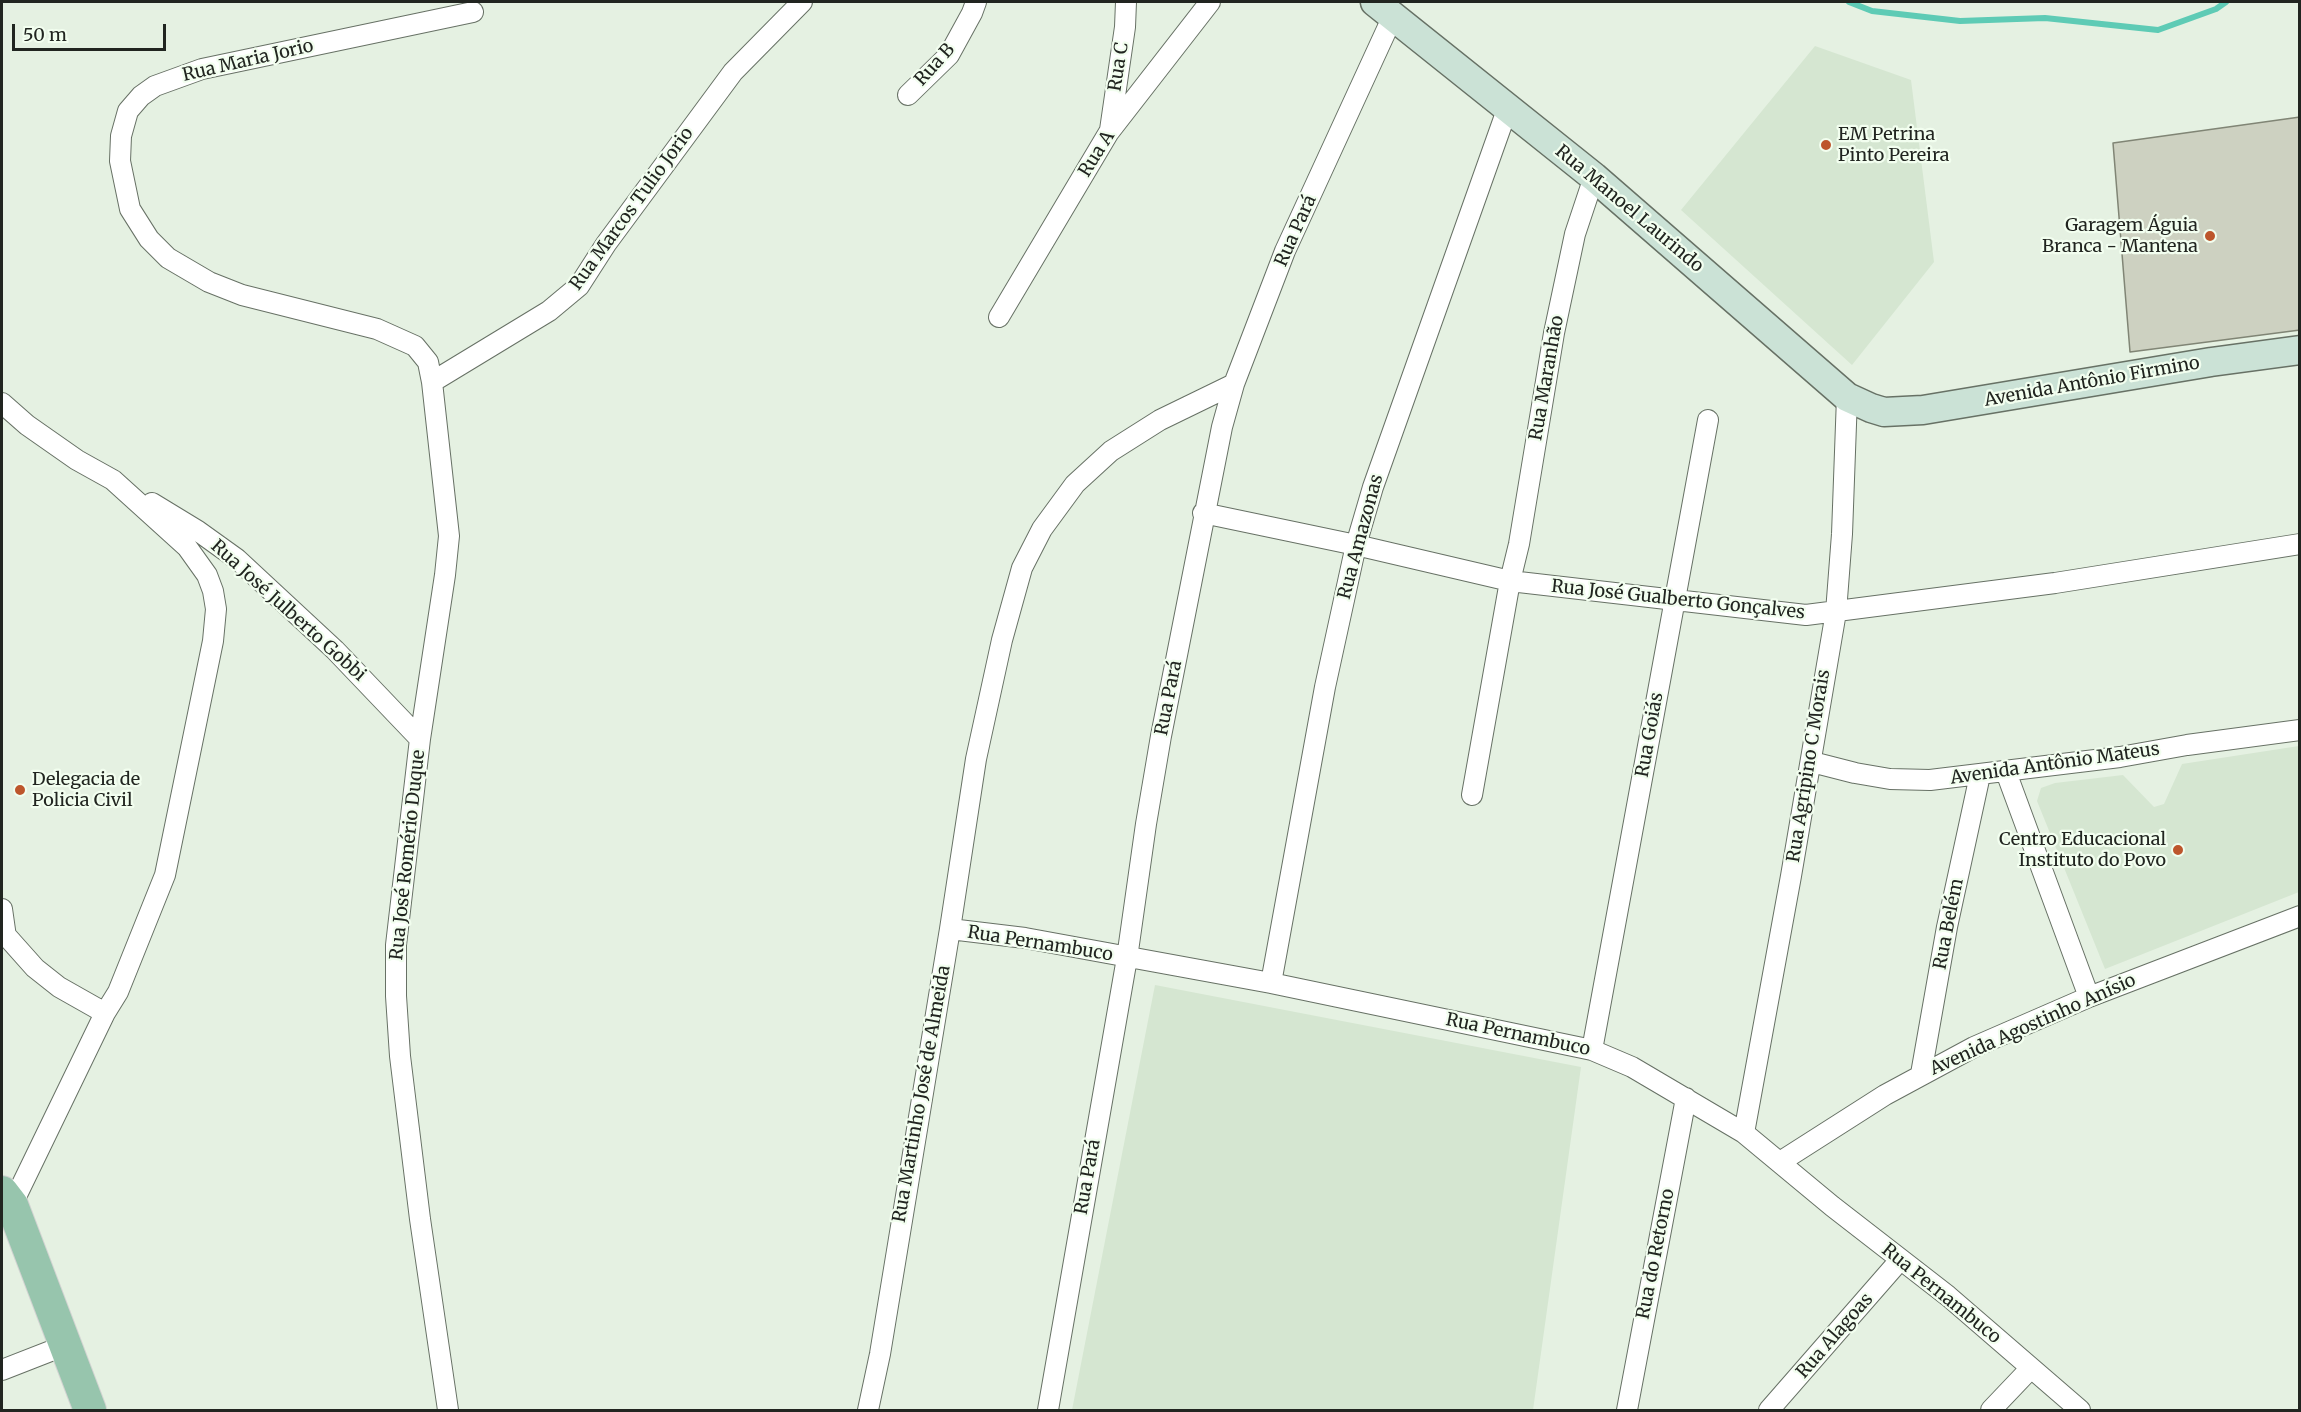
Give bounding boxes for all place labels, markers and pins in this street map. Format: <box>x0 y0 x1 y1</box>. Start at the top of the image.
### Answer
place label: EM Petrina Pinto Pereira <box>1838 124 1949 166</box>
marker: EM Petrina Pinto Pereira <box>1819 138 1833 152</box>
place label: Garagem Águia Branca - Mantena <box>2042 215 2198 258</box>
marker: Garagem Águia Branca - Mantena <box>2203 229 2217 243</box>
place label: Delegacia de Policia Civil <box>32 769 140 812</box>
marker: Delegacia de Policia Civil <box>13 783 27 797</box>
place label: Centro Educacional Instituto do Povo <box>1999 829 2166 872</box>
marker: Centro Educacional Instituto do Povo <box>2171 843 2185 857</box>

